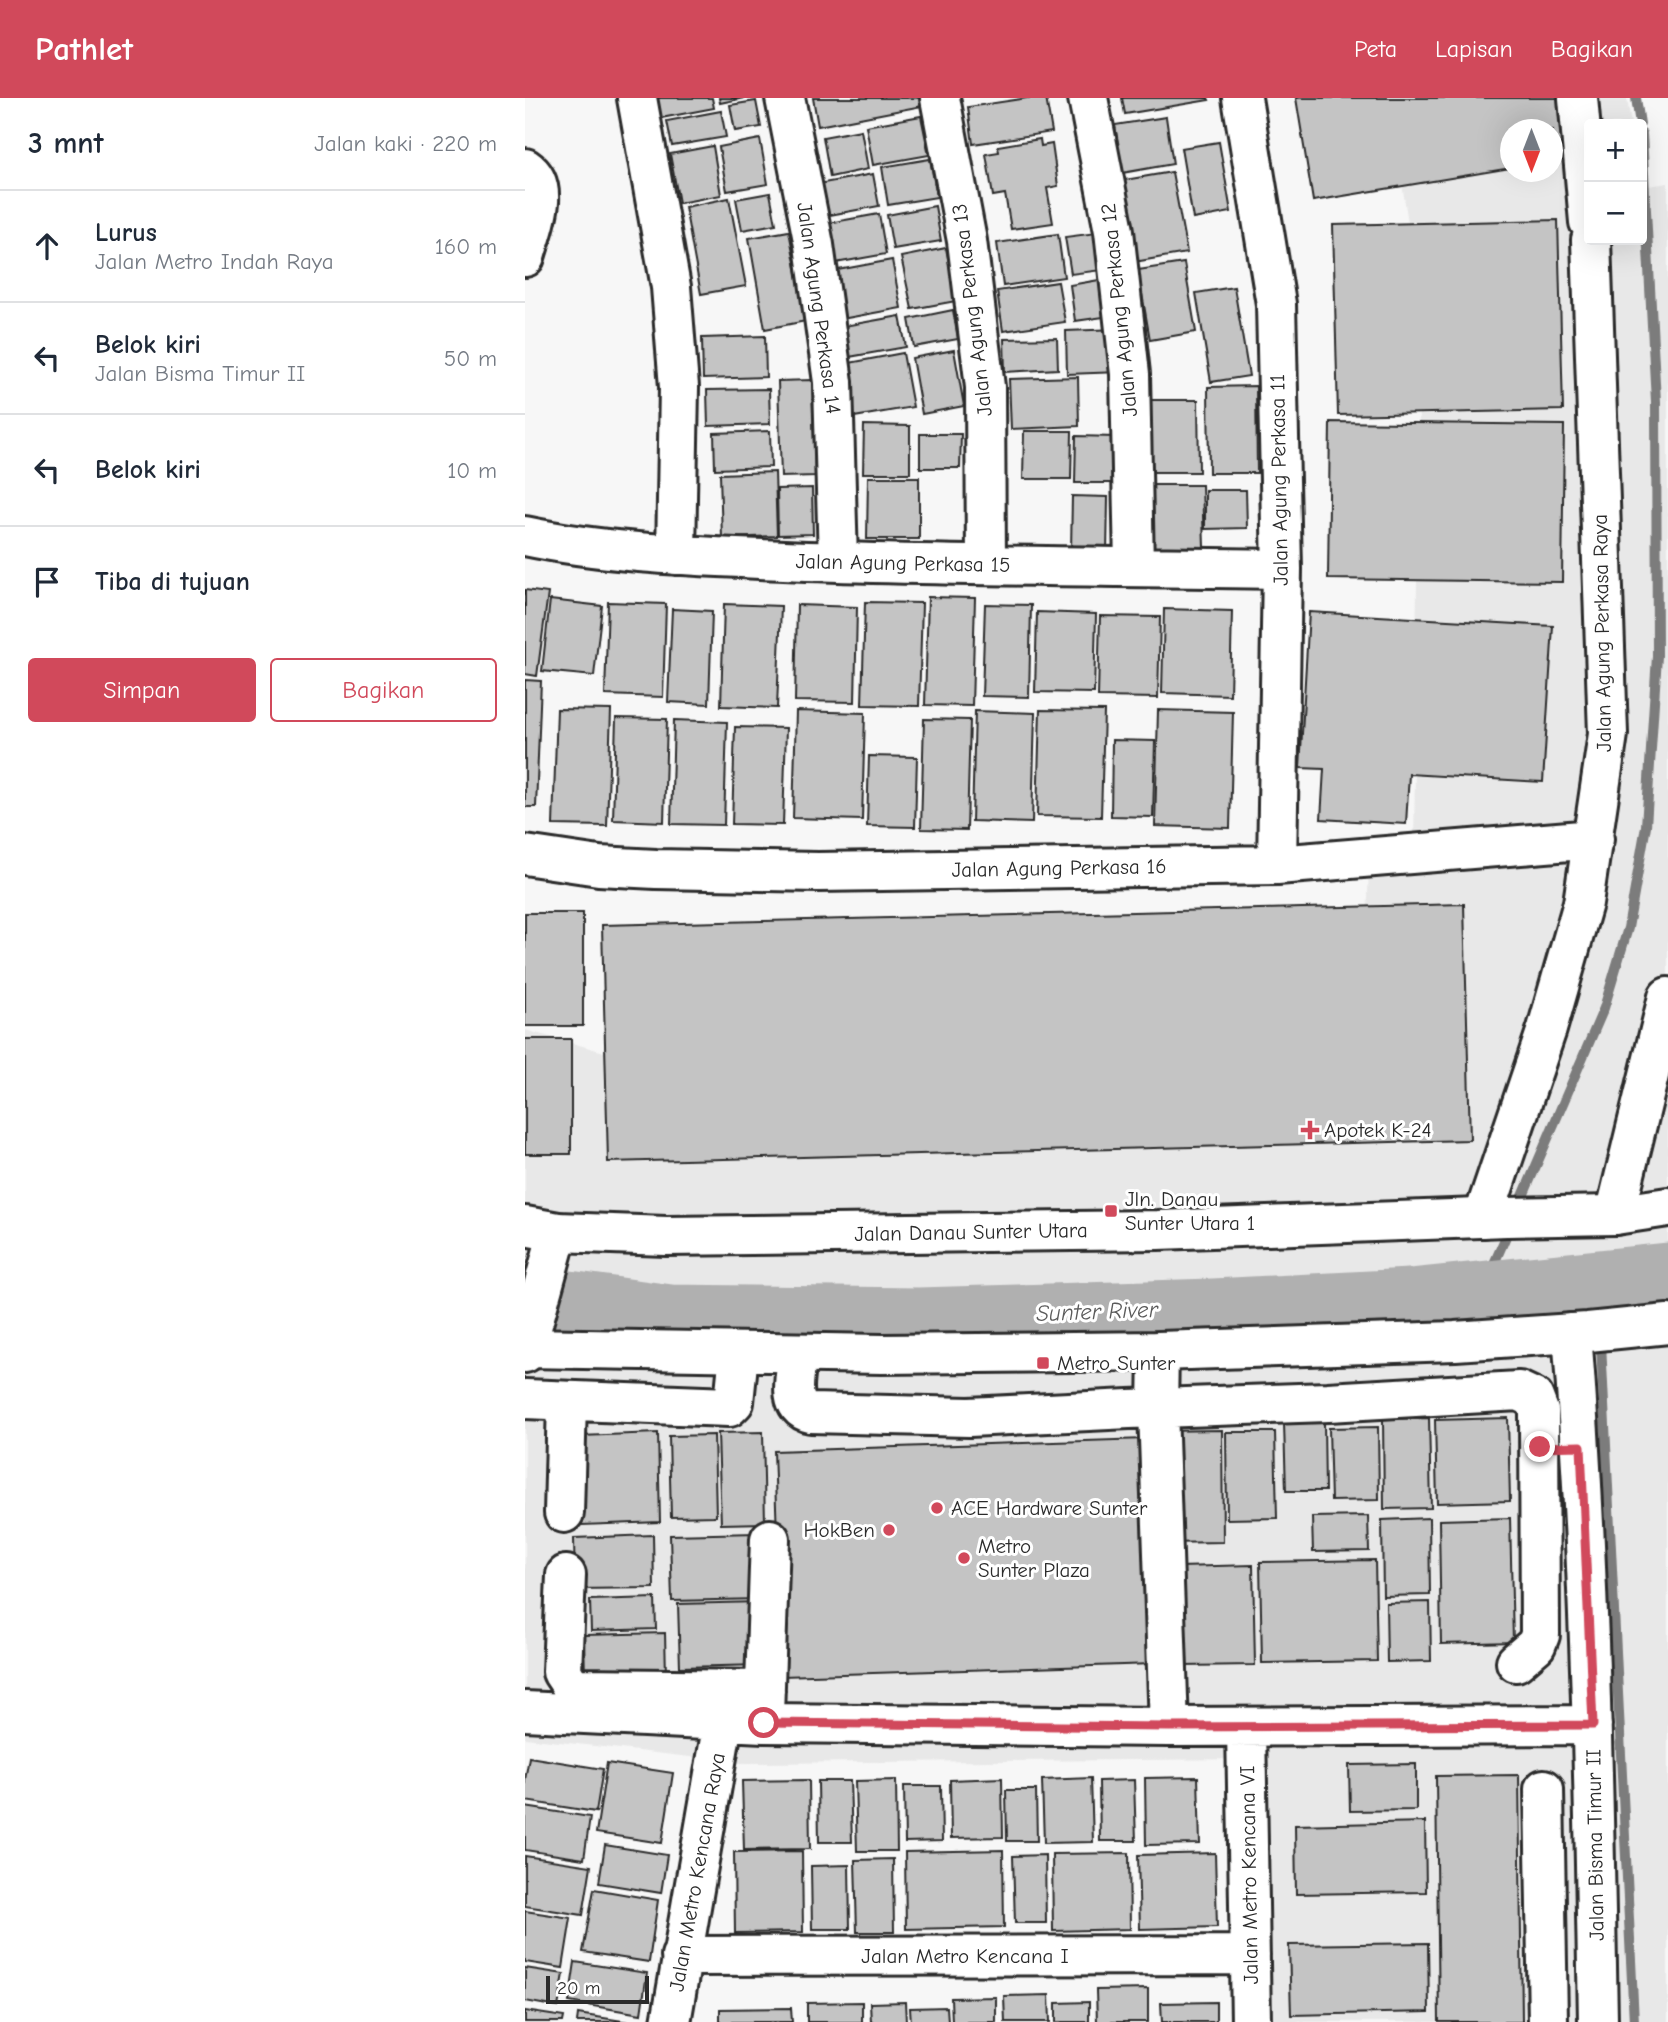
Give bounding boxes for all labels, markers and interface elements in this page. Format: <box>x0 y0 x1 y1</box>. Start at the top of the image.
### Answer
text: Pathlet <box>35 30 133 68</box>
text: Peta <box>1354 35 1397 63</box>
text: Lapisan <box>1435 35 1513 63</box>
text: Bagikan <box>1551 35 1633 63</box>
north arrow <box>1500 119 1563 182</box>
map controls <box>1584 119 1647 245</box>
button: + <box>1584 119 1647 182</box>
text: 3 mnt <box>28 126 103 161</box>
text: Jalan kaki · 220 m <box>314 130 497 157</box>
button: − <box>1584 182 1647 245</box>
street label: Jalan Agung Perkasa 14 <box>792 201 846 415</box>
street label: Jalan Agung Perkasa 13 <box>947 202 997 418</box>
street label: Jalan Agung Perkasa 12 <box>1096 202 1142 418</box>
text: Lurus <box>95 218 157 248</box>
icon: ahead <box>28 227 66 265</box>
text: 160 m <box>435 233 497 260</box>
text: Jalan Metro Indah Raya <box>95 248 334 275</box>
text: Belok kiri <box>95 330 201 360</box>
icon: left <box>28 339 66 377</box>
text: 50 m <box>444 345 497 372</box>
text: Jalan Bisma Timur II <box>95 360 305 387</box>
street label: Jalan Agung Perkasa 11 <box>1265 374 1293 586</box>
icon: left <box>28 451 66 489</box>
text: Belok kiri <box>95 455 201 485</box>
text: 10 m <box>447 457 497 484</box>
street label: Jalan Agung Perkasa Raya <box>1588 514 1616 752</box>
street label: Jalan Agung Perkasa 15 <box>795 549 1011 577</box>
icon: arrive <box>28 563 66 601</box>
text: Tiba di tujuan <box>95 567 250 597</box>
button: Simpan <box>28 658 256 722</box>
button: Bagikan <box>270 658 497 722</box>
street label: Jalan Agung Perkasa 16 <box>951 854 1167 882</box>
place label: Apotek K-24 <box>1324 1118 1432 1142</box>
marker: Apotek K-24 <box>1302 1122 1318 1138</box>
place label: Jln. Danau Sunter Utara 1 <box>1125 1187 1255 1235</box>
marker: Jln. Danau Sunter Utara 1 <box>1103 1203 1119 1219</box>
street label: Jalan Danau Sunter Utara <box>854 1218 1088 1246</box>
water label: Sunter River <box>1036 1296 1159 1327</box>
place label: Metro Sunter <box>1057 1351 1176 1375</box>
marker: Metro Sunter <box>1035 1355 1051 1371</box>
route end <box>1524 1431 1555 1462</box>
place label: ACE Hardware Sunter <box>951 1496 1148 1520</box>
marker: ACE Hardware Sunter <box>929 1500 945 1516</box>
place label: HokBen <box>803 1518 875 1542</box>
marker: HokBen <box>881 1522 897 1538</box>
place label: Metro Sunter Plaza <box>978 1534 1090 1582</box>
marker: Metro Sunter Plaza <box>956 1550 972 1566</box>
route start <box>748 1707 779 1738</box>
street label: Jalan Bisma Timur II <box>1581 1749 1609 1941</box>
street label: Jalan Metro Kencana Raya <box>664 1751 730 1993</box>
street label: Jalan Metro Kencana VI <box>1235 1766 1263 1984</box>
street label: Jalan Metro Kencana I <box>861 1944 1069 1968</box>
scale bar <box>546 1973 649 2005</box>
text: 20 m <box>557 1977 601 1999</box>

